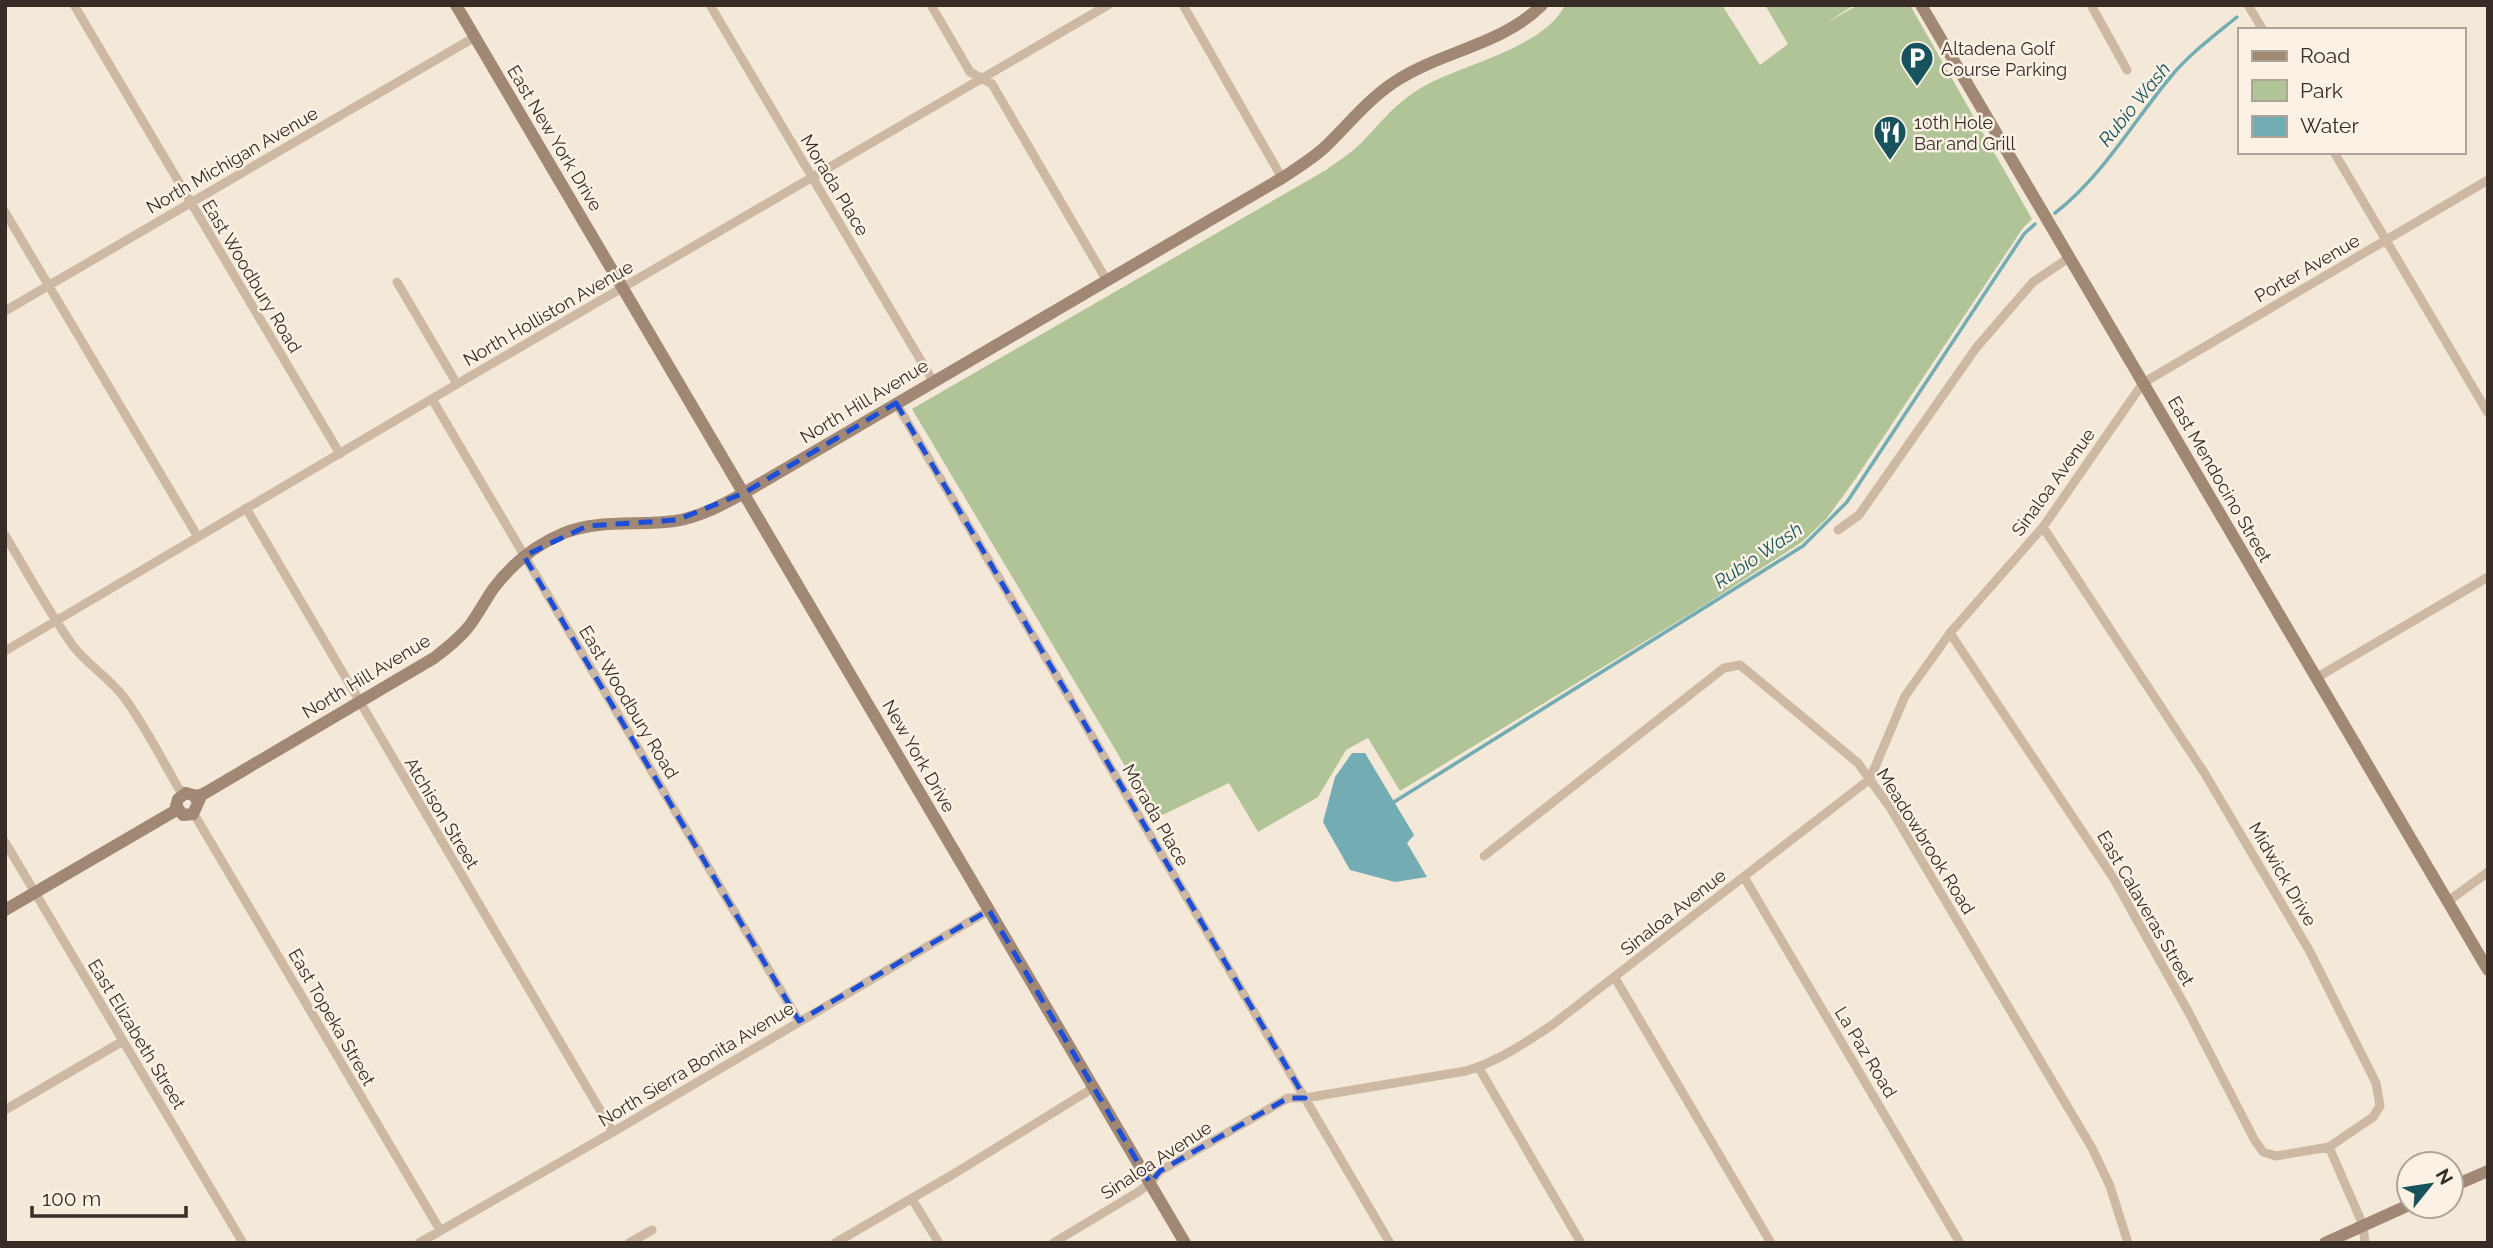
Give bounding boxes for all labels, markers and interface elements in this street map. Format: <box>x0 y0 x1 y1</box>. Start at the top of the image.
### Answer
legend <box>2238 28 2465 154</box>
place label: Altadena Golf Course Parking <box>1941 38 2067 80</box>
parking icon: Altadena Golf Course Parking <box>1898 39 1936 88</box>
text: Road <box>2300 43 2350 68</box>
water label: Rubio Wash <box>2094 58 2174 150</box>
street label: East New York Drive <box>503 61 607 215</box>
text: Park <box>2300 78 2343 103</box>
street label: North Michigan Avenue <box>143 102 322 218</box>
place label: 10th Hole Bar and Grill <box>1914 112 2015 154</box>
restaurant icon: 10th Hole Bar and Grill <box>1871 113 1909 162</box>
text: Water <box>2300 113 2359 138</box>
street label: Morada Place <box>797 131 874 240</box>
street label: East Woodbury Road <box>198 196 306 356</box>
street label: Porter Avenue <box>2251 229 2364 306</box>
street label: North Holliston Avenue <box>459 256 637 370</box>
street label: North Hill Avenue <box>796 354 932 447</box>
street label: East Mendocino Street <box>2164 392 2276 566</box>
street label: Sinaloa Avenue <box>2007 424 2099 540</box>
water label: Rubio Wash <box>1710 518 1806 592</box>
street label: East Woodbury Road <box>575 622 683 782</box>
street label: North Hill Avenue <box>298 629 434 722</box>
street label: New York Drive <box>878 696 960 816</box>
street label: Atchison Street <box>400 753 484 873</box>
street label: Morada Place <box>1118 760 1194 870</box>
street label: Meadowbrook Road <box>1873 764 1979 918</box>
street label: Midwick Drive <box>2245 818 2321 930</box>
street label: East Calaveras Street <box>2093 827 2199 989</box>
street label: Sinaloa Avenue <box>1616 864 1730 960</box>
street label: East Topeka Street <box>284 945 380 1089</box>
street label: East Elizabeth Street <box>84 955 190 1113</box>
street label: North Sierra Bonita Avenue <box>594 997 798 1131</box>
street label: La Paz Road <box>1831 1003 1901 1101</box>
street label: Sinaloa Avenue <box>1097 1116 1216 1204</box>
north arrow <box>2395 1150 2465 1220</box>
text: N <box>2432 1165 2458 1188</box>
scale bar <box>32 1174 186 1218</box>
text: 100 m <box>42 1186 101 1211</box>

